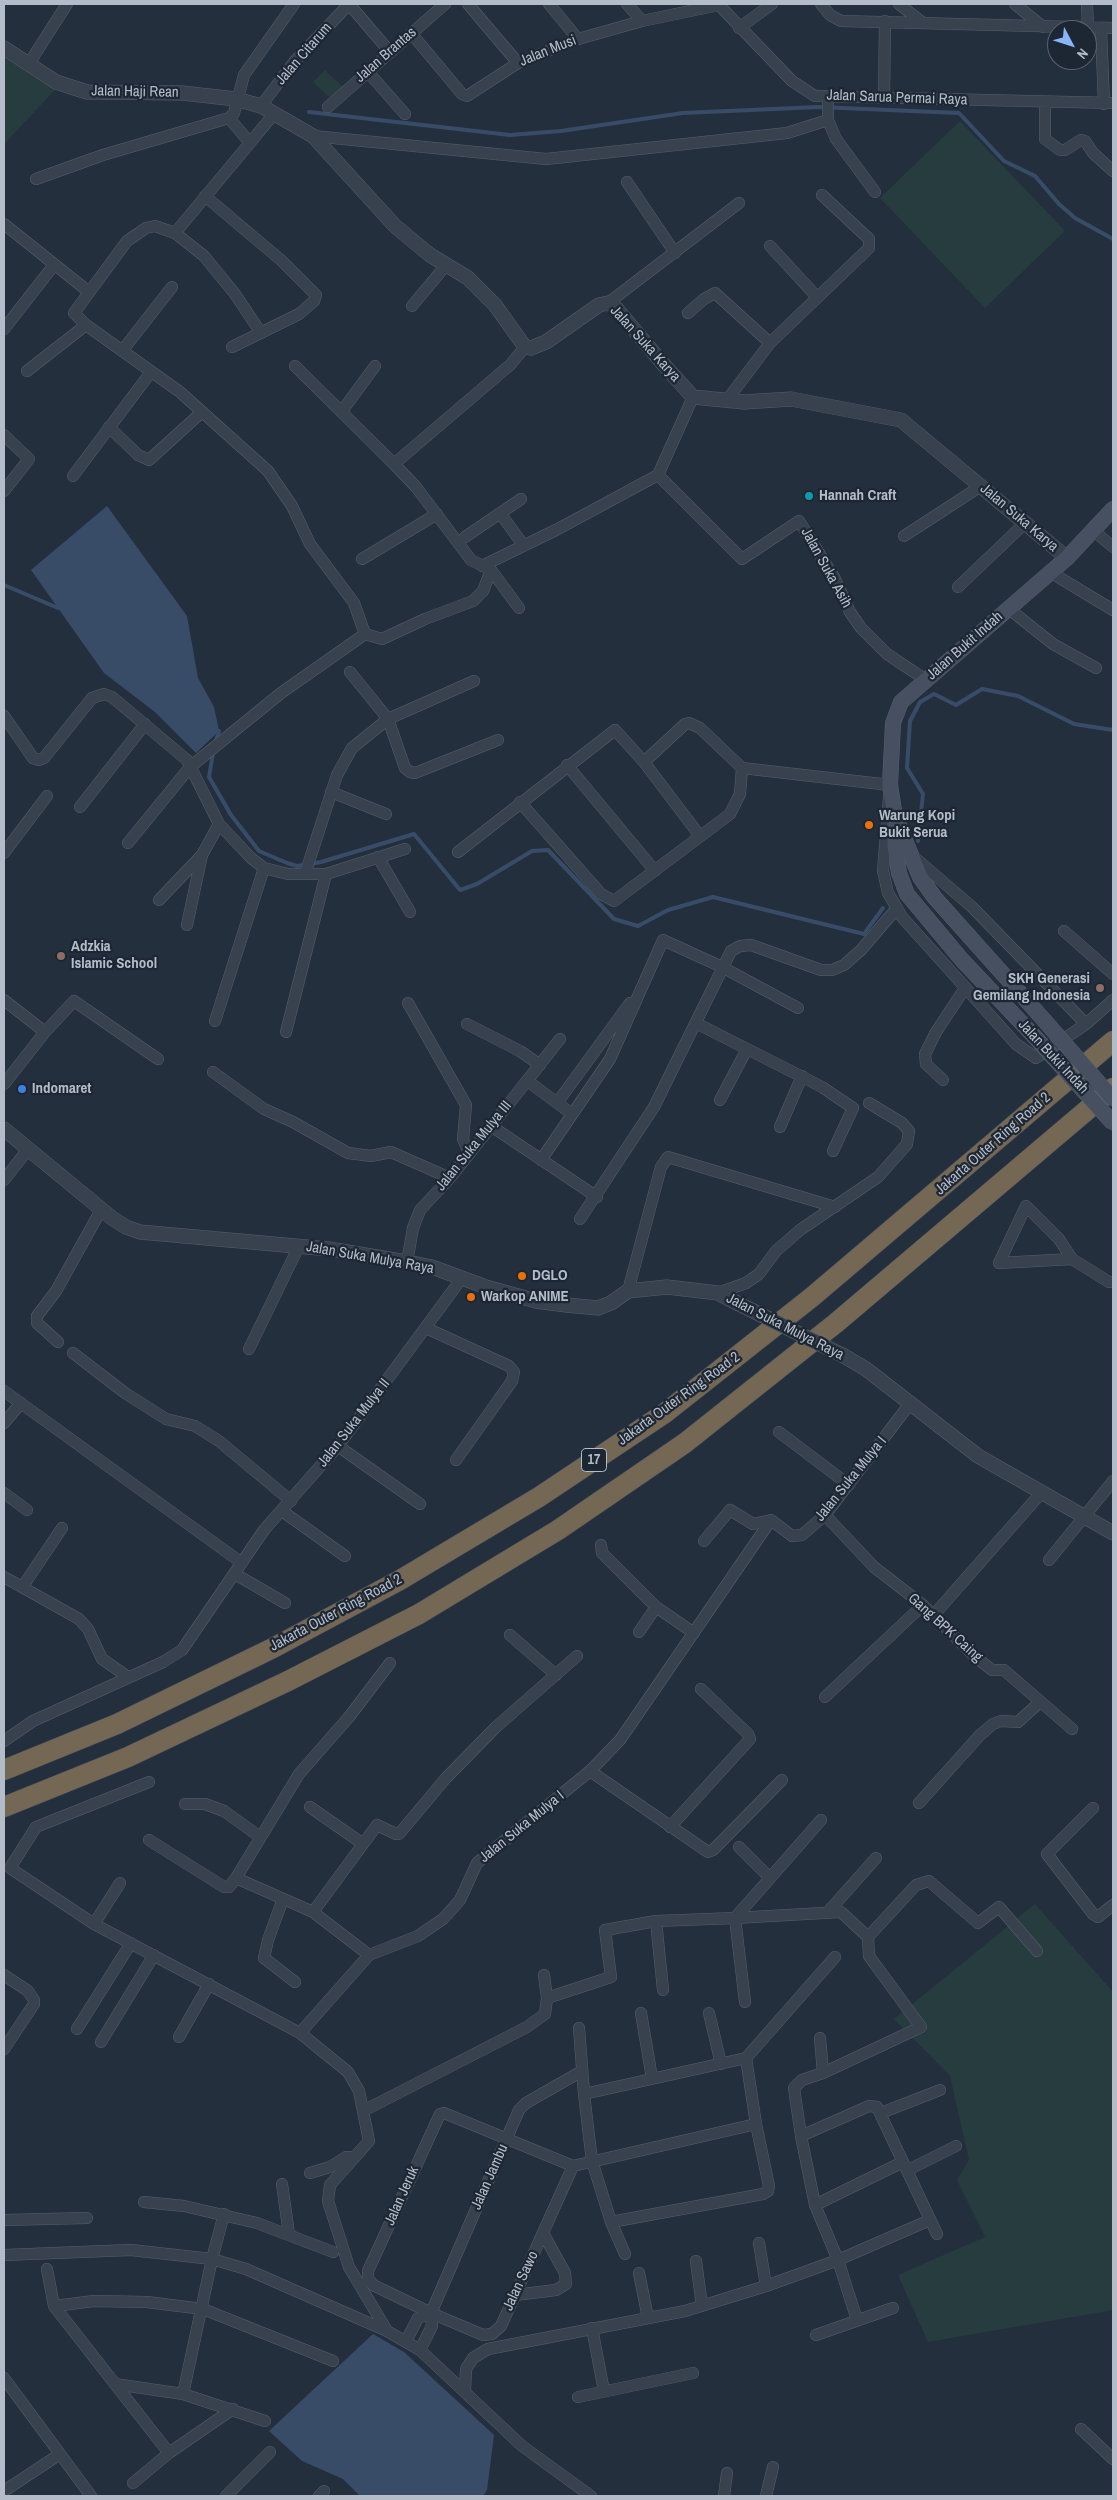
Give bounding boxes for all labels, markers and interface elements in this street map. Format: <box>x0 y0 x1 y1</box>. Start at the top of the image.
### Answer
street label: Jalan Citarum <box>272 19 336 89</box>
north arrow <box>1047 20 1097 70</box>
street label: Jalan Brantas <box>352 24 420 86</box>
street label: Jalan Musi <box>517 32 579 70</box>
text: N <box>1073 45 1092 63</box>
street label: Jalan Haji Rean <box>91 82 179 102</box>
street label: Jalan Sarua Permai Raya <box>826 87 968 109</box>
street label: Jalan Suka Karya <box>606 302 684 386</box>
street label: Jalan Suka Karya <box>976 480 1062 556</box>
place label: Hannah Craft <box>819 487 896 505</box>
marker: Hannah Craft <box>803 490 815 502</box>
street label: Jalan Suka Asih <box>797 525 855 611</box>
street label: Jalan Bukit Indah <box>923 608 1007 684</box>
place label: Warung Kopi Bukit Serua <box>879 807 955 842</box>
marker: Warung Kopi Bukit Serua <box>863 819 875 831</box>
place label: Adzkia Islamic School <box>71 938 157 973</box>
marker: Adzkia Islamic School <box>55 950 67 962</box>
place label: SKH Generasi Gemilang Indonesia <box>973 970 1090 1005</box>
marker: SKH Generasi Gemilang Indonesia <box>1094 982 1106 994</box>
street label: Jalan Bukit Indah <box>1014 1016 1092 1098</box>
place label: Indomaret <box>32 1080 91 1098</box>
marker: Indomaret <box>16 1083 28 1095</box>
street label: Jakarta Outer Ring Road 2 <box>932 1089 1054 1199</box>
street label: Jalan Suka Mulya III <box>432 1097 516 1195</box>
street label: Jalan Suka Mulya Raya <box>305 1238 435 1278</box>
place label: DGLO <box>532 1267 568 1285</box>
marker: DGLO <box>516 1270 528 1282</box>
place label: Warkop ANIME <box>481 1288 569 1306</box>
street label: Jalan Suka Mulya Raya <box>723 1290 847 1364</box>
marker: Warkop ANIME <box>465 1291 477 1303</box>
street label: Jakarta Outer Ring Road 2 <box>614 1349 744 1449</box>
street label: Jalan Suka Mulya II <box>314 1375 394 1471</box>
street label: Jalan Suka Mulya I <box>811 1433 891 1525</box>
road number: 17 <box>582 1448 606 1472</box>
street label: Jakarta Outer Ring Road 2 <box>267 1571 405 1655</box>
street label: Gang BPK Caing <box>904 1590 986 1666</box>
street label: Jalan Suka Mulya I <box>476 1787 568 1867</box>
street label: Jalan Jambu <box>468 2141 512 2213</box>
street label: Jalan Jeruk <box>381 2164 423 2228</box>
street label: Jalan Sawo <box>499 2248 543 2314</box>

